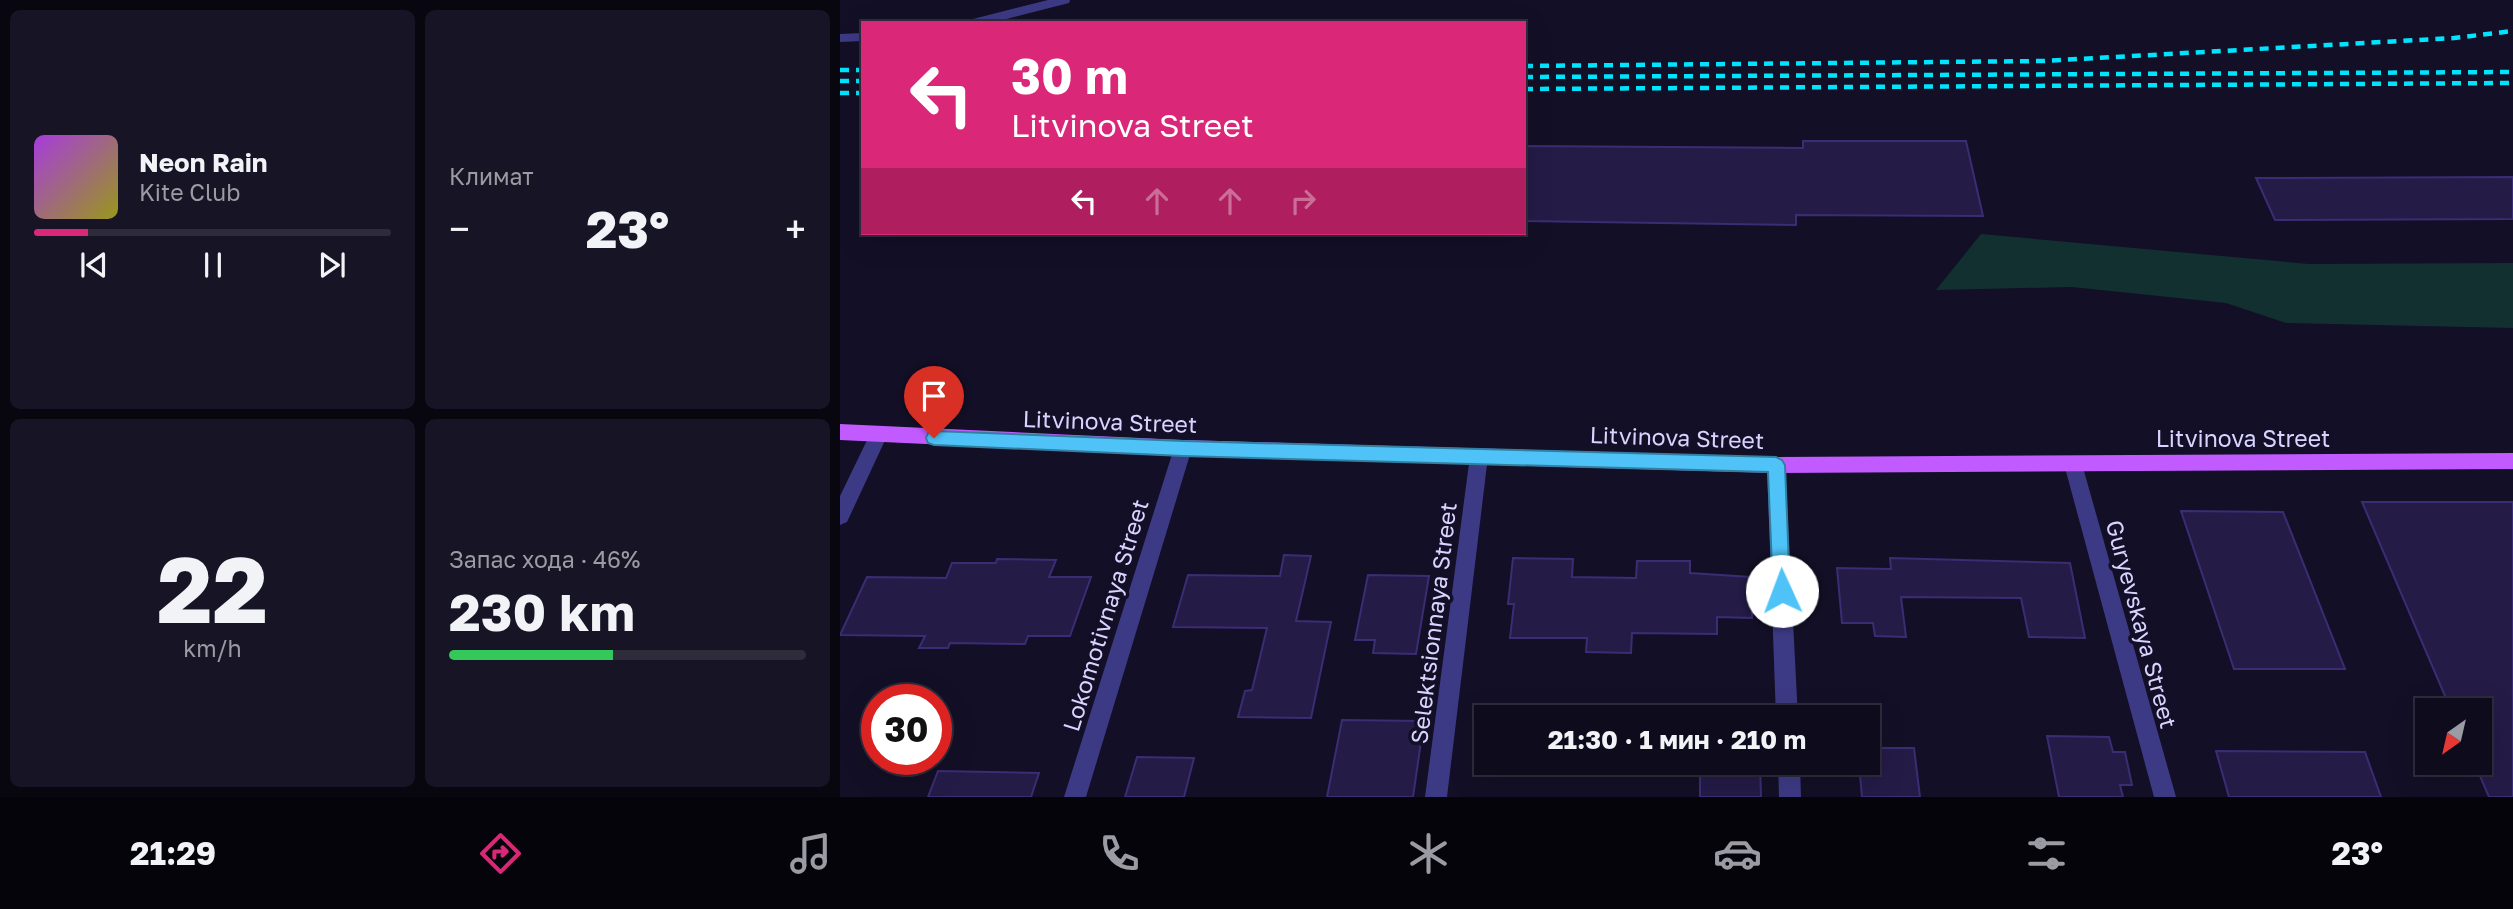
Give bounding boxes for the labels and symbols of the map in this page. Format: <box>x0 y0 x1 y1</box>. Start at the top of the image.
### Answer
pin <box>904 366 964 438</box>
street label: Litvinova Street <box>1022 404 1198 438</box>
street label: Litvinova Street <box>1589 420 1765 454</box>
street label: Litvinova Street <box>2156 424 2330 452</box>
street label: Lokomotivnaya Street <box>1056 496 1154 734</box>
street label: Selektsionnaya Street <box>1404 501 1462 745</box>
street label: Guryevskaya Street <box>2101 517 2183 731</box>
position arrow <box>1745 554 1819 628</box>
speed limit sign: 30 <box>861 684 952 775</box>
north arrow <box>2415 698 2492 775</box>

